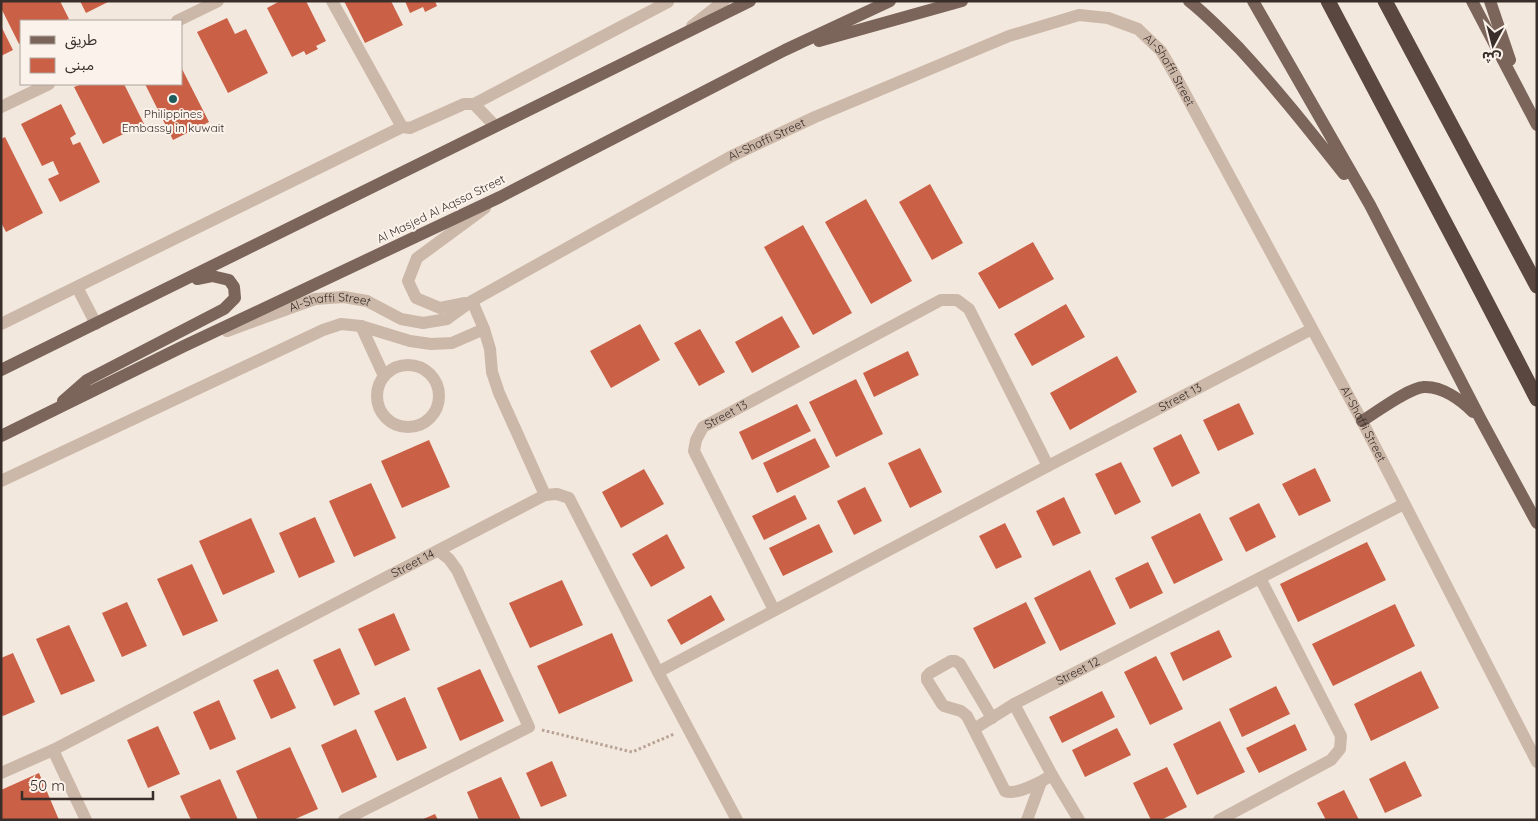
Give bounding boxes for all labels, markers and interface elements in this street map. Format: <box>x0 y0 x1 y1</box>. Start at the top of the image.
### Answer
legend <box>20 20 182 85</box>
north arrow <box>1468 20 1518 70</box>
text: طريق <box>65 30 97 50</box>
street label: Al-Shaffi Street <box>1141 30 1198 108</box>
text: ش <box>1481 48 1502 68</box>
text: مبنى <box>65 55 94 74</box>
marker: Philippines Embassy in kuwait <box>167 93 179 105</box>
place label: Philippines Embassy in kuwait <box>122 106 224 135</box>
street label: Al-Shaffi Street <box>726 115 807 164</box>
street label: Al Masjed Al Aqssa Street <box>374 171 507 246</box>
street label: Al-Shaffi Street <box>287 289 374 315</box>
street label: Street 13 <box>1156 380 1204 414</box>
street label: Al-Shaffi Street <box>1338 383 1390 464</box>
street label: Street 13 <box>702 397 750 432</box>
street label: Street 14 <box>388 546 437 581</box>
street label: Street 12 <box>1053 653 1102 688</box>
scale bar <box>22 768 154 800</box>
text: 50 m <box>30 776 65 795</box>

